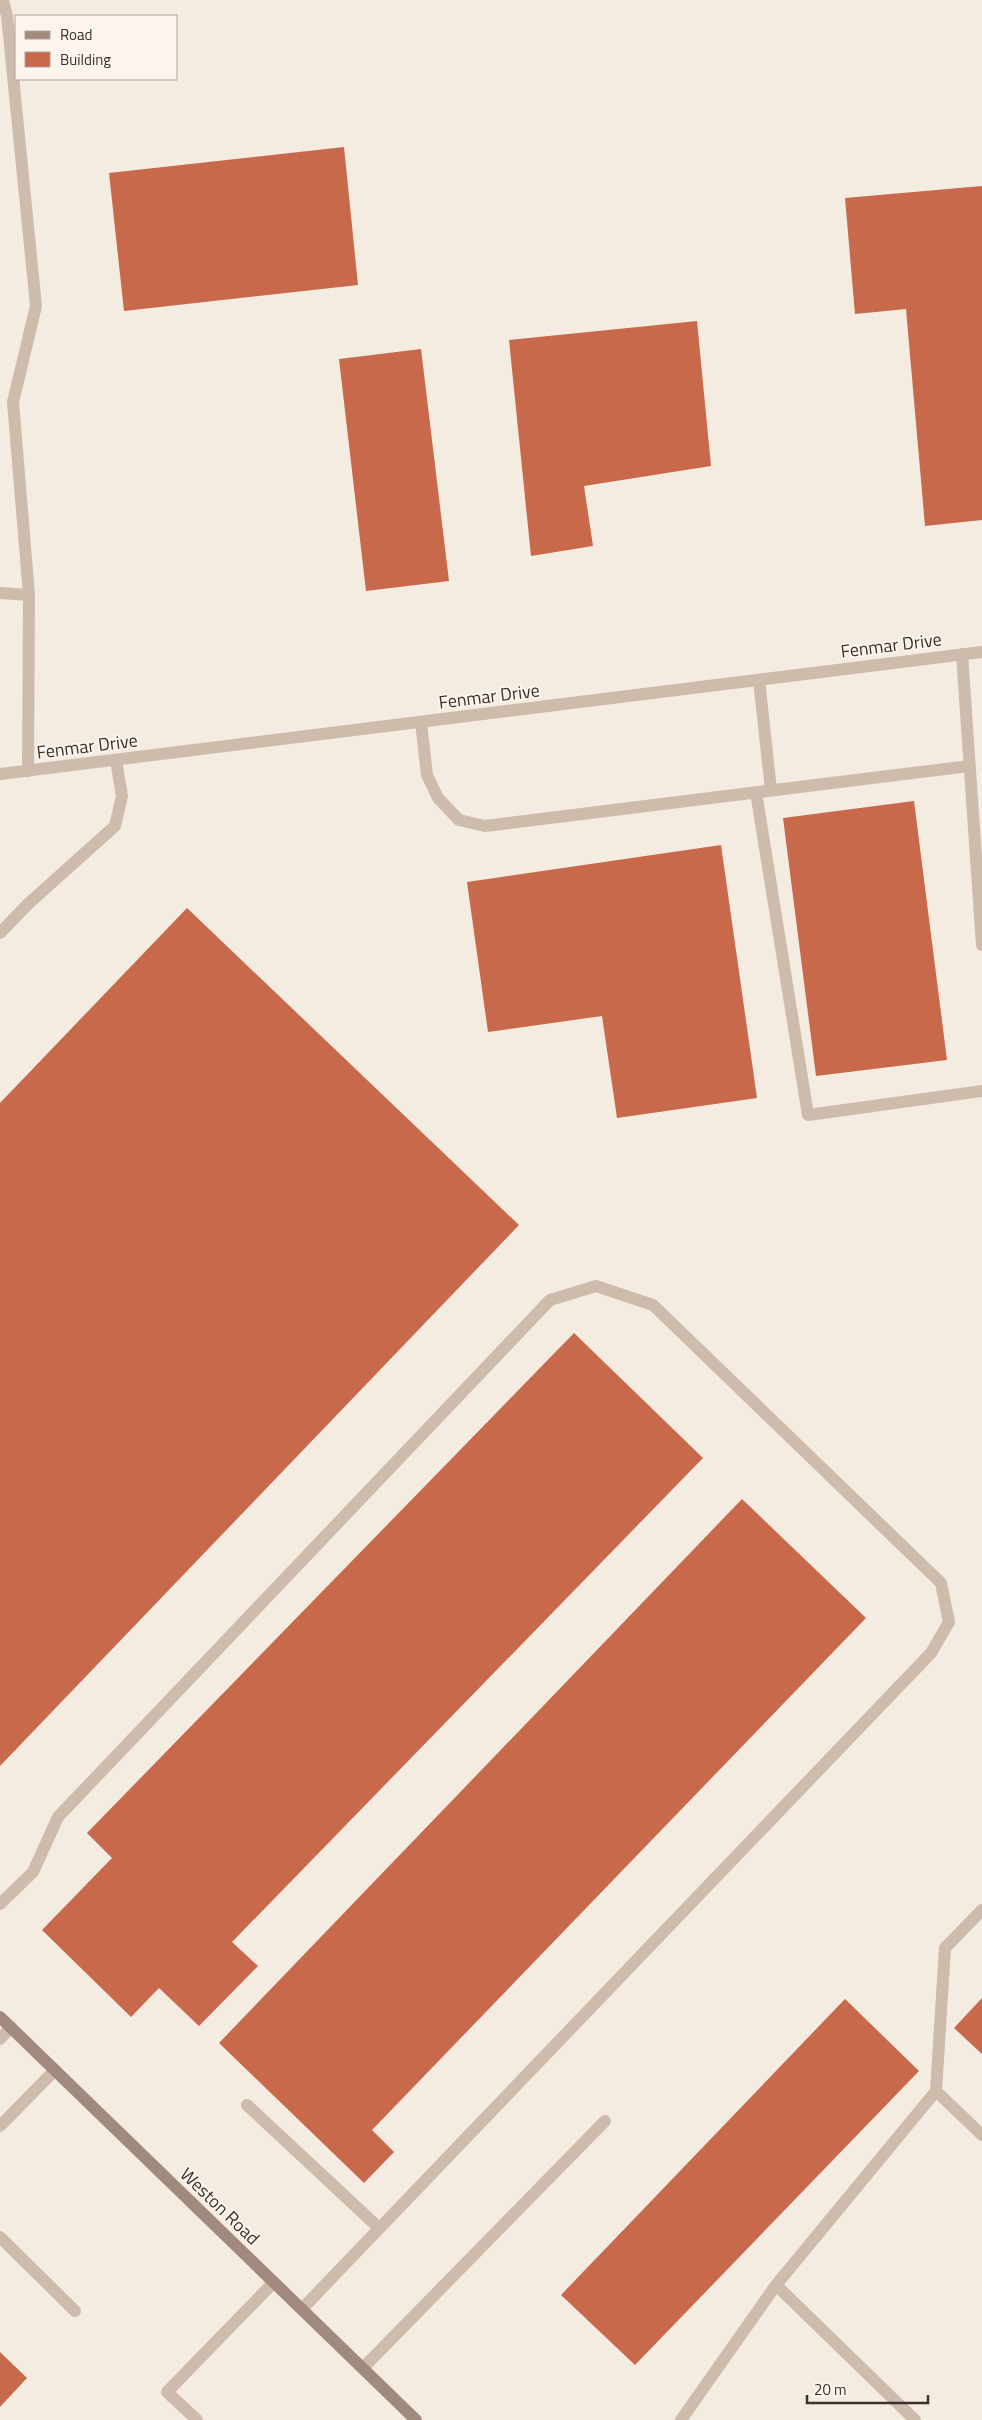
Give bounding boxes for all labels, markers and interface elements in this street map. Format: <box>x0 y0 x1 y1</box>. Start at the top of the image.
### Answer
legend <box>15 15 178 80</box>
text: Road <box>60 23 92 46</box>
text: Building <box>60 48 111 71</box>
street label: Fenmar Drive <box>839 625 943 665</box>
street label: Fenmar Drive <box>437 676 541 716</box>
street label: Fenmar Drive <box>35 726 139 766</box>
street label: Weston Road <box>174 2161 266 2251</box>
scale bar <box>807 2372 928 2404</box>
text: 20 m <box>814 2378 847 2401</box>

